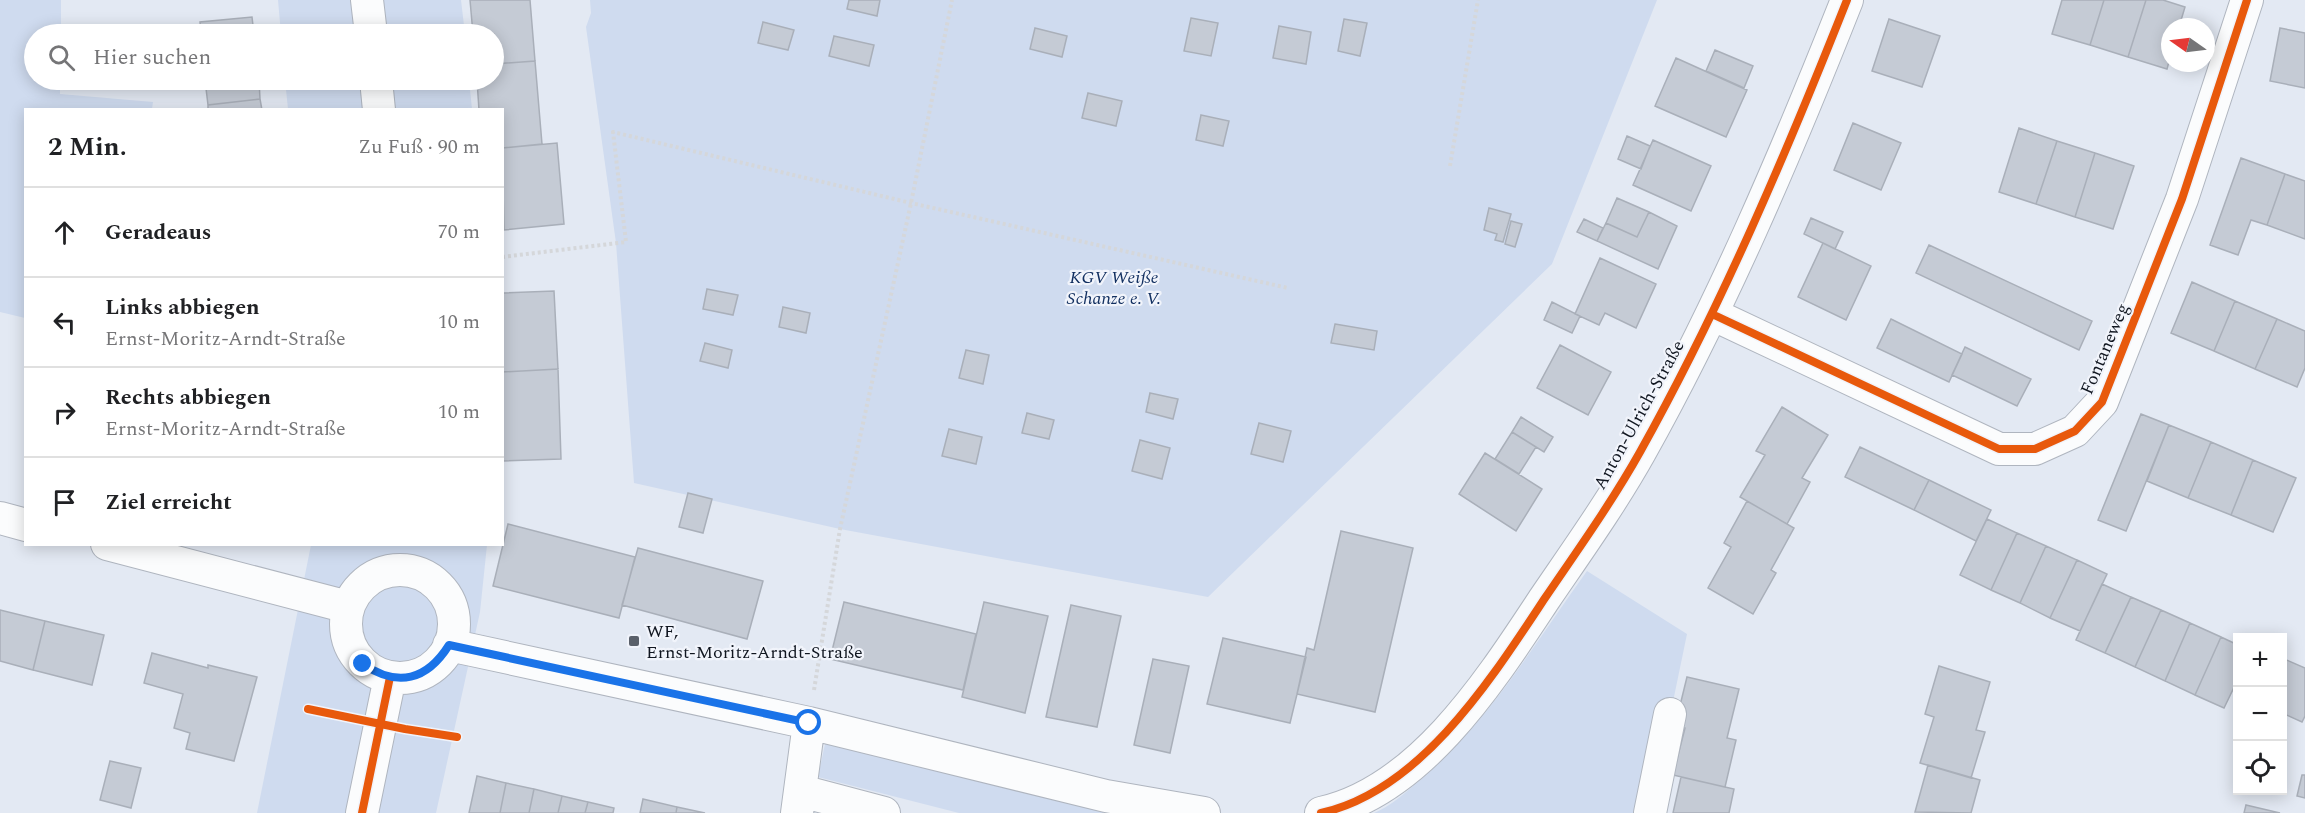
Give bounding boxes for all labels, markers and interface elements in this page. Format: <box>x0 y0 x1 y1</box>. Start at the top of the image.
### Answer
north arrow <box>2161 18 2215 72</box>
search box <box>24 24 504 90</box>
icon: search <box>45 41 78 74</box>
text: Hier suchen <box>93 41 211 74</box>
text: 2 Min. <box>48 127 127 167</box>
text: Zu Fuß · 90 m <box>358 132 480 162</box>
icon: ahead <box>48 216 81 249</box>
text: Geradeaus <box>105 216 211 249</box>
text: 70 m <box>438 217 480 247</box>
park label: KGV Weiße Schanze e. V. <box>1067 264 1161 312</box>
text: Links abbiegen <box>105 291 260 324</box>
street label: Fontaneweg <box>2074 299 2136 399</box>
icon: left <box>48 306 81 339</box>
text: 10 m <box>438 307 480 337</box>
text: Ernst-Moritz-Arndt-Straße <box>105 324 346 354</box>
street label: Anton-Ulrich-Straße <box>1587 335 1691 495</box>
text: Rechts abbiegen <box>105 381 271 414</box>
icon: right <box>48 396 81 429</box>
text: 10 m <box>438 397 480 427</box>
text: Ernst-Moritz-Arndt-Straße <box>105 414 346 444</box>
icon: arrive <box>48 486 81 519</box>
text: Ziel erreicht <box>105 486 232 519</box>
place label: WF, Ernst-Moritz-Arndt-Straße <box>646 618 863 666</box>
map controls <box>2233 633 2287 795</box>
button: + <box>2233 633 2287 687</box>
marker: WF, Ernst-Moritz-Arndt-Straße <box>627 634 641 648</box>
route end <box>349 650 375 676</box>
button: − <box>2233 687 2287 741</box>
route start <box>795 709 821 735</box>
button: locate <box>2233 741 2287 795</box>

